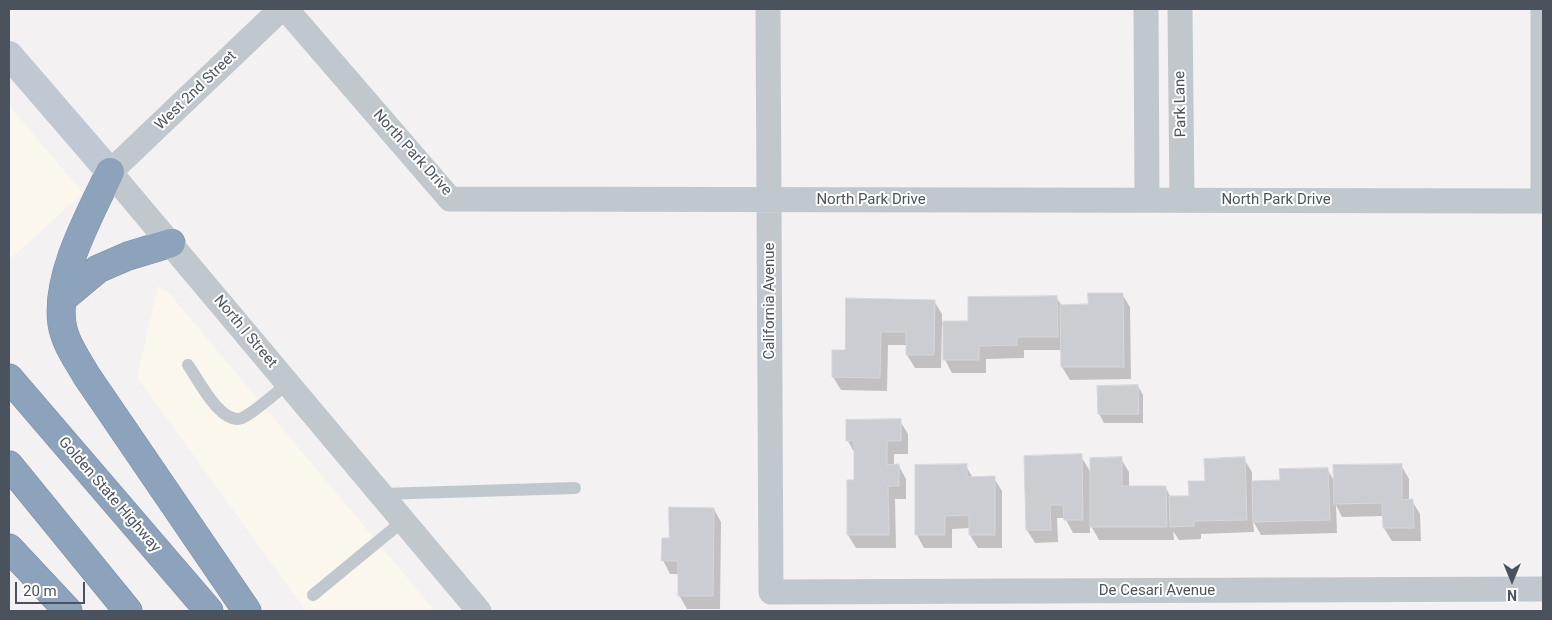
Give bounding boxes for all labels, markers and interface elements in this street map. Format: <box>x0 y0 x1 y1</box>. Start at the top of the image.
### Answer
street label: West 2nd Street <box>152 48 240 134</box>
street label: Park Lane <box>1171 71 1191 137</box>
street label: North Park Drive <box>369 106 455 200</box>
street label: North Park Drive <box>816 191 926 209</box>
street label: North Park Drive <box>1221 191 1331 209</box>
street label: California Avenue <box>761 243 779 359</box>
street label: North I Street <box>210 292 280 372</box>
street label: Golden State Highway <box>54 434 164 556</box>
north arrow <box>1487 555 1537 605</box>
scale bar <box>18 572 88 604</box>
text: 20 m <box>23 582 57 600</box>
street label: De Cesari Avenue <box>1099 582 1215 600</box>
text: N <box>1507 587 1517 603</box>

